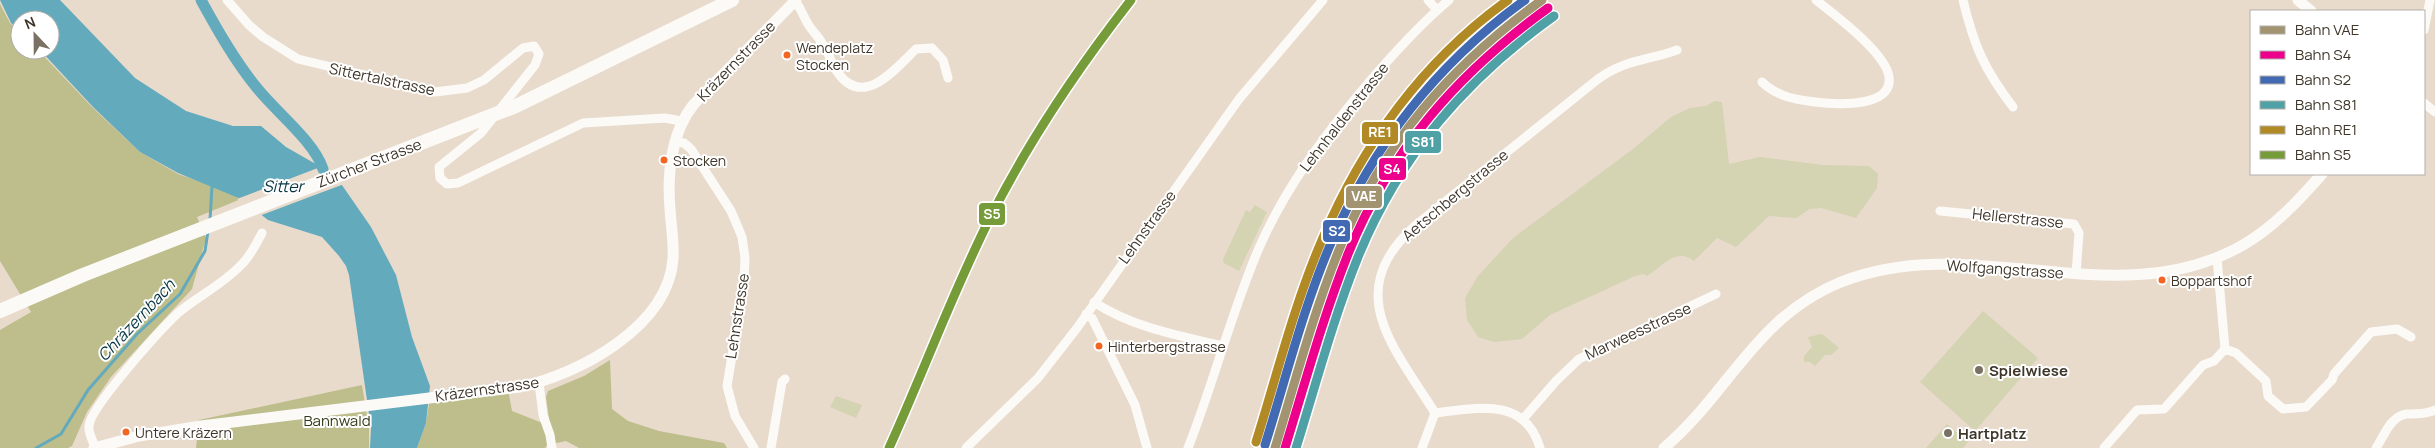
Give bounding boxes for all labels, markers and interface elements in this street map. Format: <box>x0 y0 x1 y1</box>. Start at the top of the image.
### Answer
north arrow <box>10 10 60 60</box>
legend <box>2250 10 2425 175</box>
text: N <box>22 12 38 33</box>
street label: Kräzernstrasse <box>692 16 780 106</box>
text: Bahn VAE <box>2295 19 2359 40</box>
place label: Wendeplatz Stocken <box>796 38 873 74</box>
text: Bahn S4 <box>2295 44 2352 65</box>
marker: Wendeplatz Stocken <box>782 50 792 60</box>
street label: Sittertalstrasse <box>327 58 437 101</box>
street label: Lehnhaldenstrasse <box>1295 58 1393 176</box>
text: Bahn S2 <box>2295 69 2351 90</box>
text: Bahn S81 <box>2295 94 2357 115</box>
text: Bahn RE1 <box>2295 119 2357 140</box>
line badge: RE1 <box>1361 121 1399 145</box>
text: RE1 <box>1368 122 1392 141</box>
line badge: S81 <box>1404 130 1442 154</box>
text: S81 <box>1411 132 1435 151</box>
street label: Zürcher Strasse <box>313 133 425 193</box>
street label: Aetschbergstrasse <box>1397 144 1513 246</box>
text: Bahn S5 <box>2295 144 2351 165</box>
place label: Stocken <box>673 151 726 170</box>
marker: Stocken <box>659 155 669 165</box>
line badge: S4 <box>1378 157 1407 181</box>
text: S4 <box>1383 159 1401 178</box>
water label: Sitter <box>263 175 306 197</box>
line badge: VAE <box>1345 185 1383 209</box>
street label: Lehnstrasse <box>1113 186 1181 268</box>
text: VAE <box>1351 186 1377 205</box>
line badge: S5 <box>978 202 1006 226</box>
street label: Hellerstrasse <box>1971 203 2065 233</box>
text: S5 <box>983 204 1001 223</box>
line badge: S2 <box>1322 219 1351 243</box>
text: S2 <box>1328 221 1346 240</box>
street label: Wolfgangstrasse <box>1946 254 2065 284</box>
place label: Boppartshof <box>2171 271 2252 290</box>
street label: Lehnstrasse <box>720 272 754 360</box>
water label: Chräzernbach <box>92 274 180 366</box>
marker: Boppartshof <box>2157 275 2167 285</box>
street label: Marweesstrasse <box>1582 297 1695 365</box>
place label: Hinterbergstrasse <box>1108 337 1226 356</box>
marker: Hinterbergstrasse <box>1094 341 1104 351</box>
place label: Spielwiese <box>1989 360 2068 381</box>
marker: Spielwiese <box>1973 364 1985 376</box>
street label: Kräzernstrasse <box>434 371 540 407</box>
park label: Bannwald <box>303 410 371 431</box>
place label: Untere Kräzern <box>135 423 232 442</box>
place label: Hartplatz <box>1958 423 2027 444</box>
marker: Untere Kräzern <box>121 427 131 437</box>
marker: Hartplatz <box>1942 427 1954 439</box>

